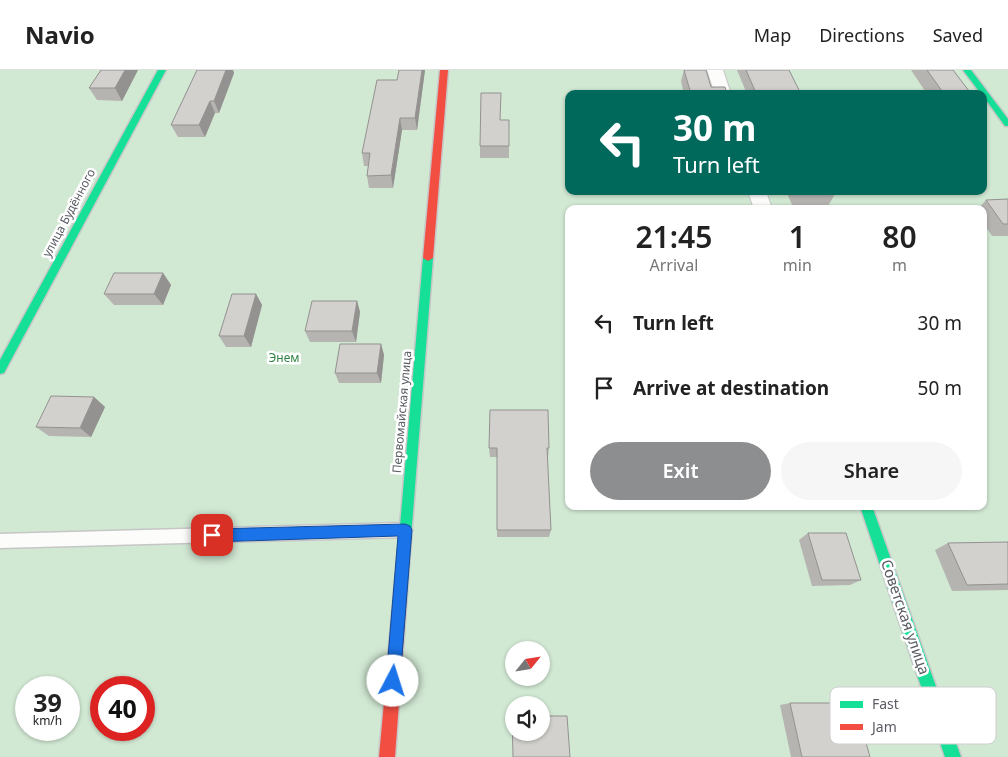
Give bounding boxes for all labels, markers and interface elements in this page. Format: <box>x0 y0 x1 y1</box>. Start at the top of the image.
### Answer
text: Navio <box>25 18 95 51</box>
text: Map <box>754 23 791 47</box>
text: Directions <box>819 23 905 47</box>
text: Saved <box>933 23 983 47</box>
text: 30 m <box>673 104 756 151</box>
icon: left <box>590 110 655 175</box>
text: Turn left <box>673 149 760 179</box>
street label: улица Будённого <box>38 166 99 260</box>
text: 21:45 <box>635 216 712 257</box>
text: 1 <box>789 216 806 257</box>
text: 80 <box>882 216 917 257</box>
text: Arrival <box>649 254 698 276</box>
text: min <box>783 254 812 276</box>
text: m <box>892 254 907 276</box>
icon: left <box>590 309 618 337</box>
text: Turn left <box>633 310 714 336</box>
text: 30 m <box>918 310 962 336</box>
park label: Энем <box>269 349 299 366</box>
street label: Первомайская улица <box>388 350 415 474</box>
icon: arrive <box>590 374 618 402</box>
text: Arrive at destination <box>633 375 829 401</box>
text: 50 m <box>918 375 962 401</box>
button: Exit <box>590 442 771 500</box>
button: Share <box>781 442 962 500</box>
pin <box>191 514 233 556</box>
icon: arrive <box>198 521 226 549</box>
street label: Советская улица <box>877 556 935 677</box>
north arrow <box>505 641 550 686</box>
map controls <box>505 641 550 741</box>
position arrow <box>366 654 418 706</box>
speed limit sign: 40 <box>90 676 155 741</box>
text: 39 <box>33 685 62 719</box>
legend <box>830 687 996 744</box>
text: Fast <box>872 694 899 713</box>
button: sound <box>505 696 550 741</box>
text: km/h <box>33 712 62 729</box>
text: Jam <box>870 717 897 736</box>

